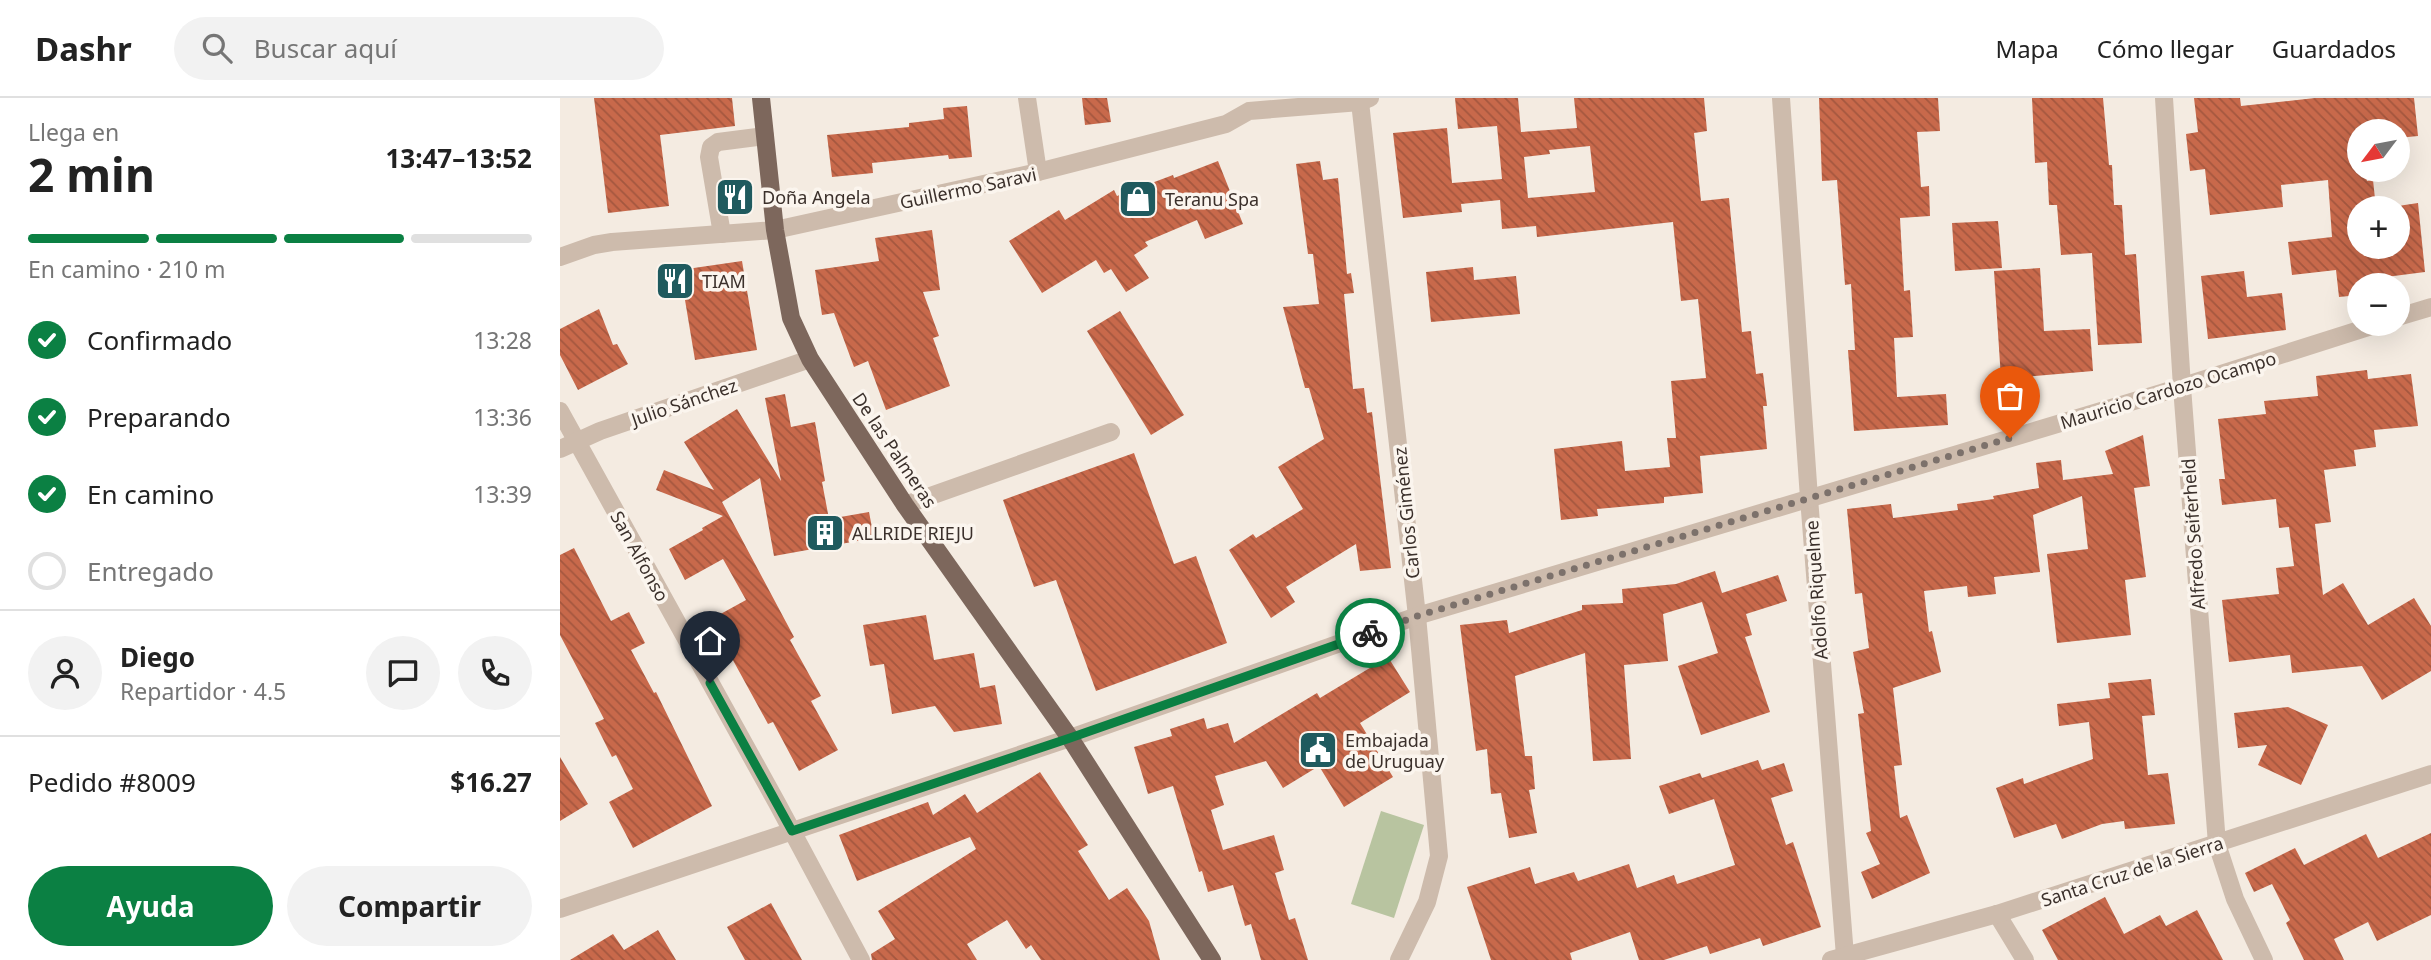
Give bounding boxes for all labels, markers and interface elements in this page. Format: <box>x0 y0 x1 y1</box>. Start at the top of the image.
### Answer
search box <box>174 17 664 80</box>
text: Dashr <box>35 26 132 71</box>
icon: search <box>198 29 236 67</box>
text: Buscar aquí <box>254 30 397 66</box>
text: Mapa <box>1995 32 2059 65</box>
text: Cómo llegar <box>2097 32 2234 65</box>
text: Guardados <box>2272 32 2396 65</box>
text: Llega en <box>28 116 119 148</box>
north arrow <box>2347 119 2410 182</box>
map controls <box>2347 119 2410 336</box>
text: 13:47–13:52 <box>385 140 532 176</box>
text: 2 min <box>28 143 155 205</box>
street label: Guillermo Saravi <box>897 162 1039 214</box>
restaurant icon: Doña Angela <box>714 176 756 218</box>
shop icon: Teranu Spa <box>1117 178 1159 220</box>
place label: Doña Angela <box>762 185 871 209</box>
place label: Teranu Spa <box>1165 187 1259 211</box>
button: + <box>2347 196 2410 259</box>
text: En camino · 210 m <box>28 253 226 285</box>
restaurant icon: TIAM <box>654 260 696 302</box>
place label: TIAM <box>702 269 746 293</box>
button: − <box>2347 273 2410 336</box>
icon: check <box>28 321 66 359</box>
text: Confirmado <box>87 322 232 358</box>
text: 13:28 <box>473 324 532 356</box>
street label: Mauricio Cardozo Ocampo <box>2057 346 2279 434</box>
pin <box>1980 366 2040 438</box>
street label: Julio Sánchez <box>626 373 740 432</box>
icon: bag <box>1991 377 2029 415</box>
street label: De las Palmeras <box>847 388 943 512</box>
icon: check <box>28 398 66 436</box>
text: Preparando <box>87 399 231 435</box>
text: 13:36 <box>473 401 532 433</box>
street label: Carlos Giménez <box>1387 446 1425 580</box>
street label: Alfredo Seiferheld <box>2176 458 2210 610</box>
icon: check <box>28 475 66 513</box>
text: En camino <box>87 476 214 512</box>
text: 13:39 <box>473 478 532 510</box>
street label: San Alfonso <box>605 507 675 605</box>
building icon: ALLRIDE RIEJU <box>804 512 846 554</box>
street label: Adolfo Riquelme <box>1799 519 1833 661</box>
place label: ALLRIDE RIEJU <box>852 521 974 545</box>
text: Entregado <box>87 553 214 589</box>
courier <box>1335 598 1405 668</box>
pin <box>680 611 740 683</box>
icon: bike <box>1351 614 1389 652</box>
icon: home <box>691 622 729 660</box>
button: person <box>28 636 102 710</box>
button: chat <box>366 636 440 710</box>
button: phone <box>458 636 532 710</box>
text: Diego <box>120 639 195 675</box>
text: Repartidor · 4.5 <box>120 675 286 707</box>
place label: Embajada de Uruguay <box>1345 728 1445 773</box>
public building icon: Embajada de Uruguay <box>1297 729 1339 771</box>
text: Pedido #8009 <box>28 764 196 800</box>
text: $16.27 <box>450 764 532 800</box>
street label: Santa Cruz de la Sierra <box>2038 830 2226 912</box>
button: Ayuda <box>28 866 273 946</box>
button: Compartir <box>287 866 532 946</box>

